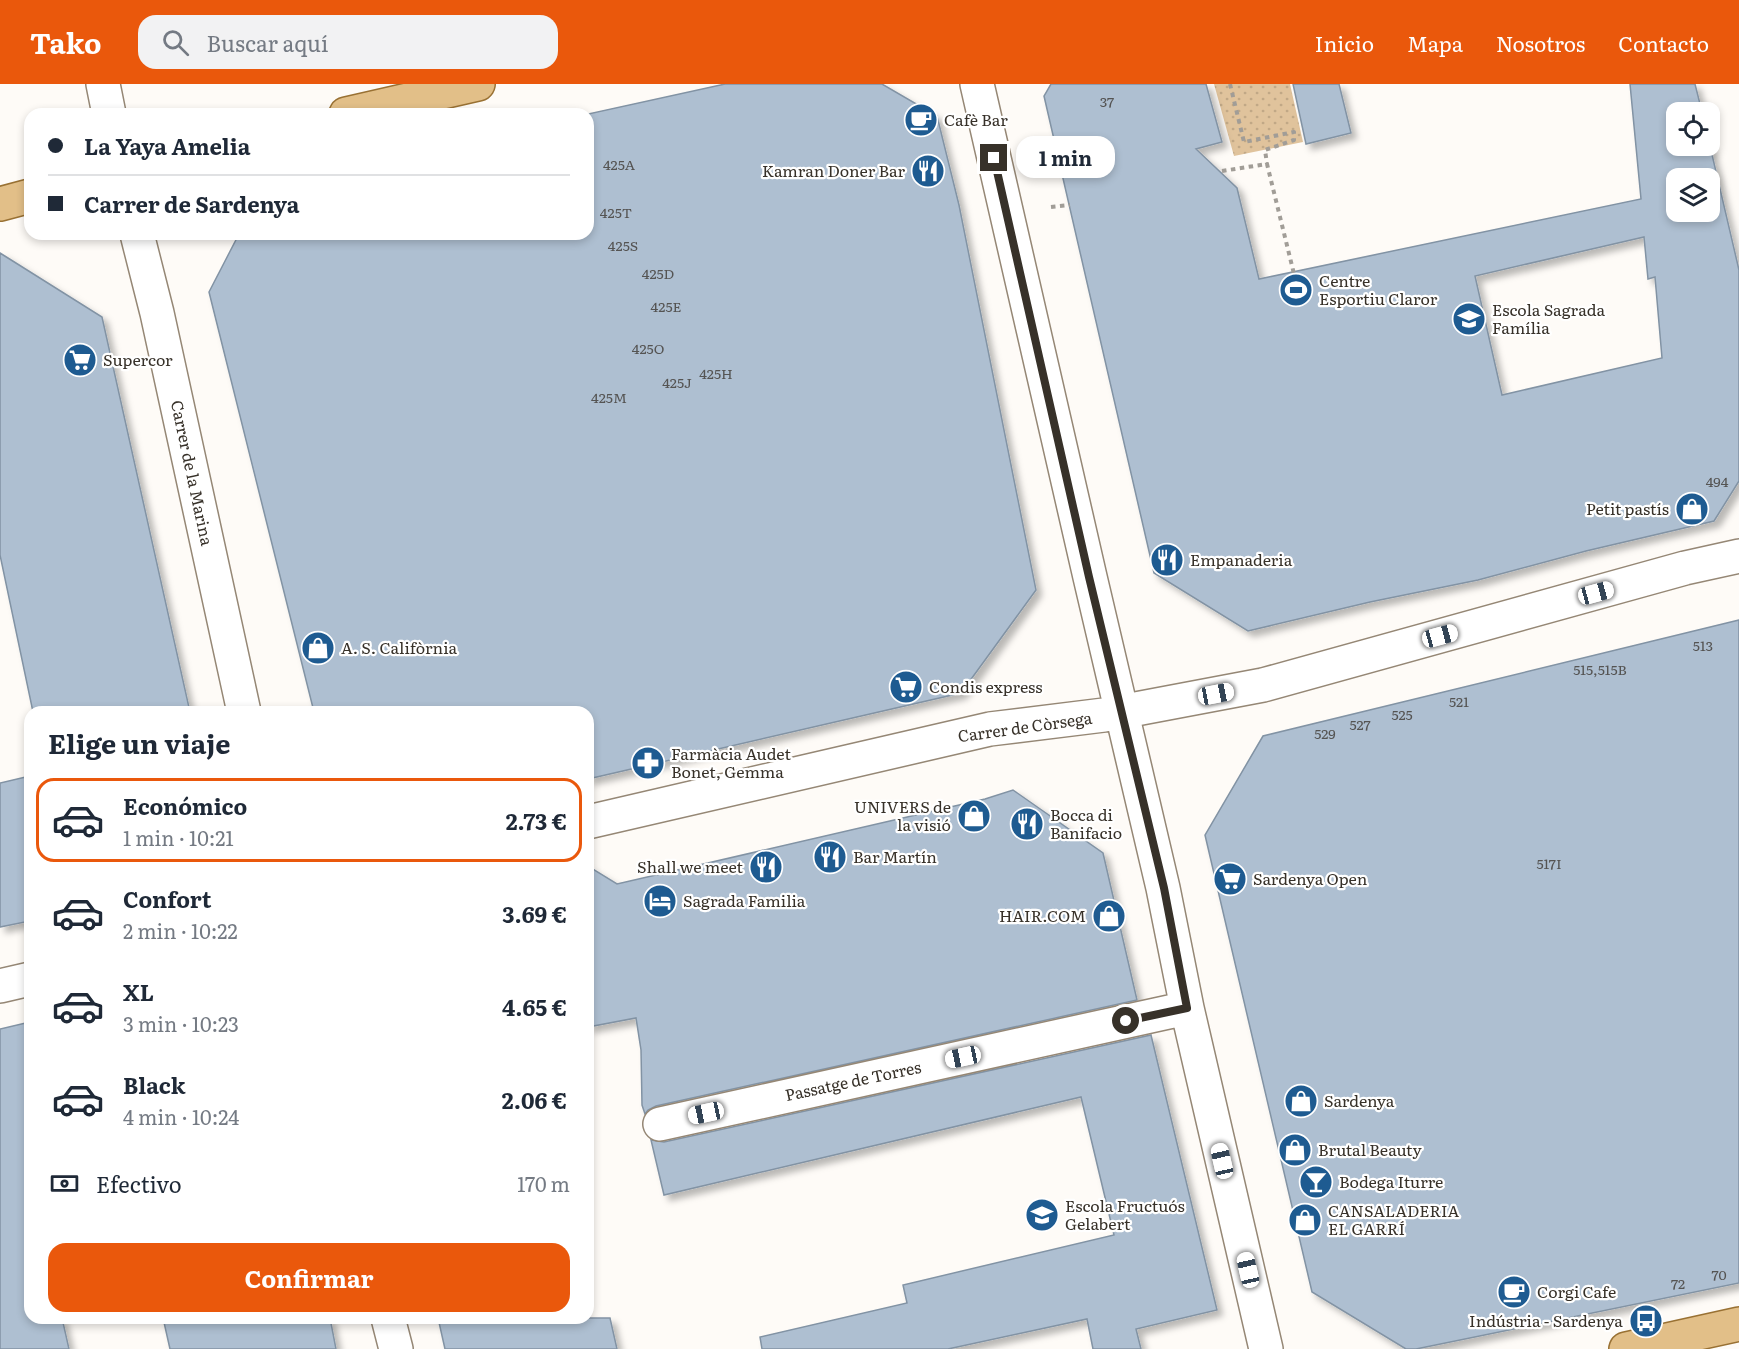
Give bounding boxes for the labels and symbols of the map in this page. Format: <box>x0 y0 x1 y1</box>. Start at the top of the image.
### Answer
house number: 37 <box>1100 91 1114 111</box>
cafe icon: Cafè Bar <box>903 102 939 138</box>
place label: Cafè Bar <box>944 107 1008 131</box>
callout: 1 min <box>1015 137 1114 179</box>
route end <box>980 144 1007 171</box>
restaurant icon: Kamran Doner Bar <box>910 153 946 189</box>
house number: 425A <box>603 154 636 174</box>
place label: Kamran Doner Bar <box>762 158 905 182</box>
house number: 425T <box>600 202 632 222</box>
house number: 425S <box>608 235 638 255</box>
house number: 425D <box>642 263 675 283</box>
place label: Centre Esportiu Claror <box>1319 268 1438 310</box>
sports icon: Centre Esportiu Claror <box>1278 272 1314 308</box>
house number: 425E <box>651 296 682 316</box>
place label: Escola Sagrada Família <box>1492 297 1605 339</box>
school or university icon: Escola Sagrada Família <box>1451 301 1487 337</box>
house number: 425O <box>632 338 664 358</box>
supermarket icon: Supercor <box>62 342 98 378</box>
place label: Supercor <box>103 347 173 371</box>
house number: 425H <box>699 363 733 383</box>
house number: 425J <box>662 372 692 392</box>
house number: 425M <box>591 387 627 407</box>
street label: Carrer de la Marina <box>166 398 220 548</box>
house number: 494 <box>1706 471 1729 491</box>
shop icon: Petit pastís <box>1674 491 1710 527</box>
place label: Petit pastís <box>1586 496 1669 520</box>
restaurant icon: Empanaderia <box>1149 542 1185 578</box>
place label: Empanaderia <box>1190 547 1293 571</box>
car <box>1576 580 1616 606</box>
car <box>1420 623 1460 649</box>
shop icon: A. S. Califòrnia <box>300 630 336 666</box>
place label: A. S. Califòrnia <box>341 635 457 659</box>
house number: 513 <box>1693 635 1713 655</box>
house number: 515,515B <box>1573 659 1627 679</box>
supermarket icon: Condis express <box>888 669 924 705</box>
place label: Condis express <box>929 674 1042 698</box>
car <box>1197 682 1235 706</box>
house number: 521 <box>1449 691 1469 711</box>
house number: 525 <box>1391 704 1413 724</box>
street label: Carrer de Còrsega <box>956 705 1094 747</box>
house number: 527 <box>1349 714 1371 734</box>
house number: 529 <box>1314 723 1336 743</box>
place label: Farmàcia Audet Bonet, Gemma <box>671 741 791 783</box>
pharmacy icon: Farmàcia Audet Bonet, Gemma <box>630 745 666 781</box>
place label: UNIVERS de la visió <box>854 794 951 836</box>
shop icon: UNIVERS de la visió <box>956 798 992 834</box>
place label: Bocca di Banifacio <box>1050 802 1122 844</box>
restaurant icon: Bocca di Banifacio <box>1009 806 1045 842</box>
restaurant icon: Bar Martín <box>812 839 848 875</box>
place label: Bar Martín <box>853 844 937 868</box>
restaurant icon: Shall we meet <box>748 849 784 885</box>
house number: 517I <box>1536 853 1562 873</box>
place label: Shall we meet <box>637 854 744 878</box>
supermarket icon: Sardenya Open <box>1212 861 1248 897</box>
place label: Sardenya Open <box>1253 866 1368 890</box>
hotel icon: Sagrada Familia <box>642 883 678 919</box>
place label: Sagrada Familia <box>683 888 806 912</box>
shop icon: HAIR.COM <box>1091 898 1127 934</box>
place label: HAIR.COM <box>999 903 1086 927</box>
route start <box>1112 1007 1139 1034</box>
car <box>944 1044 982 1070</box>
street label: Passatge de Torres <box>783 1054 923 1106</box>
shop icon: Sardenya <box>1283 1083 1319 1119</box>
place label: Sardenya <box>1324 1088 1395 1112</box>
car <box>687 1100 725 1126</box>
shop icon: Brutal Beauty <box>1277 1132 1313 1168</box>
place label: Brutal Beauty <box>1318 1137 1422 1161</box>
car <box>1209 1141 1235 1181</box>
bar icon: Bodega Iturre <box>1298 1164 1334 1200</box>
place label: Bodega Iturre <box>1339 1169 1443 1193</box>
place label: Escola Fructuós Gelabert <box>1065 1193 1185 1235</box>
school or university icon: Escola Fructuós Gelabert <box>1024 1197 1060 1233</box>
place label: CANSALADERIA EL GARRÍ <box>1328 1198 1460 1240</box>
shop icon: CANSALADERIA EL GARRÍ <box>1287 1202 1323 1238</box>
car <box>1235 1250 1261 1290</box>
house number: 70 <box>1711 1264 1727 1284</box>
house number: 72 <box>1671 1273 1685 1293</box>
cafe icon: Corgi Cafe <box>1496 1274 1532 1310</box>
place label: Corgi Cafe <box>1537 1279 1616 1303</box>
bus stop icon: Indústria - Sardenya <box>1628 1303 1664 1339</box>
place label: Indústria - Sardenya <box>1469 1308 1623 1332</box>

